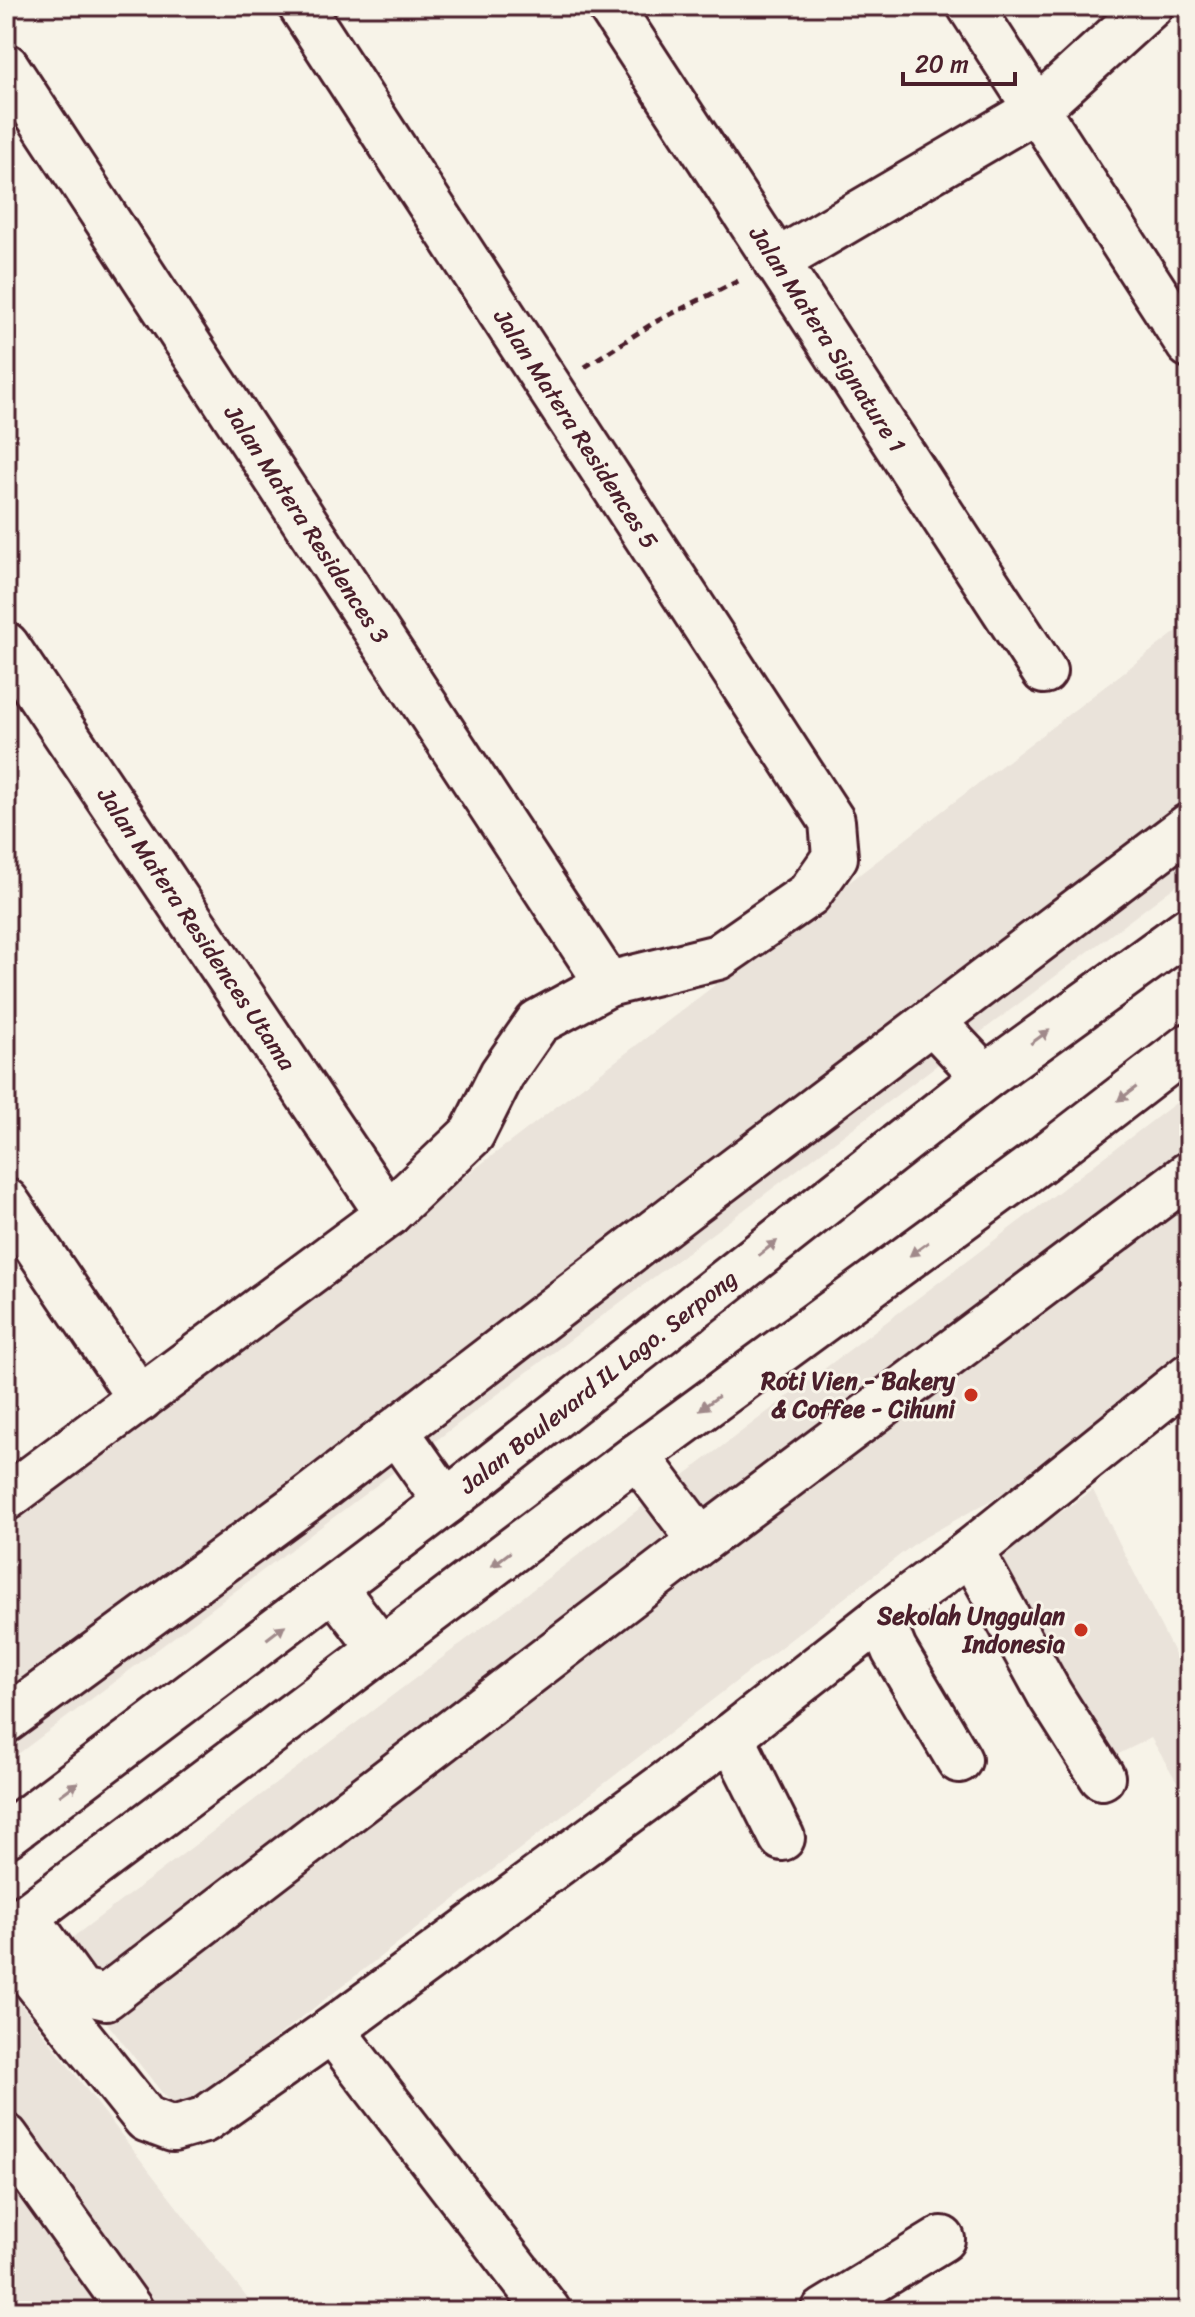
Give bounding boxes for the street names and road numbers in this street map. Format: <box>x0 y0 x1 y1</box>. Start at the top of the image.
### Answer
street label: Jalan Matera Signature 1 <box>737 216 917 462</box>
street label: Jalan Matera Residences 5 <box>482 299 670 558</box>
street label: Jalan Matera Residences 3 <box>212 395 401 652</box>
street label: Jalan Matera Residences Utama <box>85 778 308 1080</box>
street label: Jalan Boulevard IL Lago. Serpong <box>449 1259 747 1506</box>

